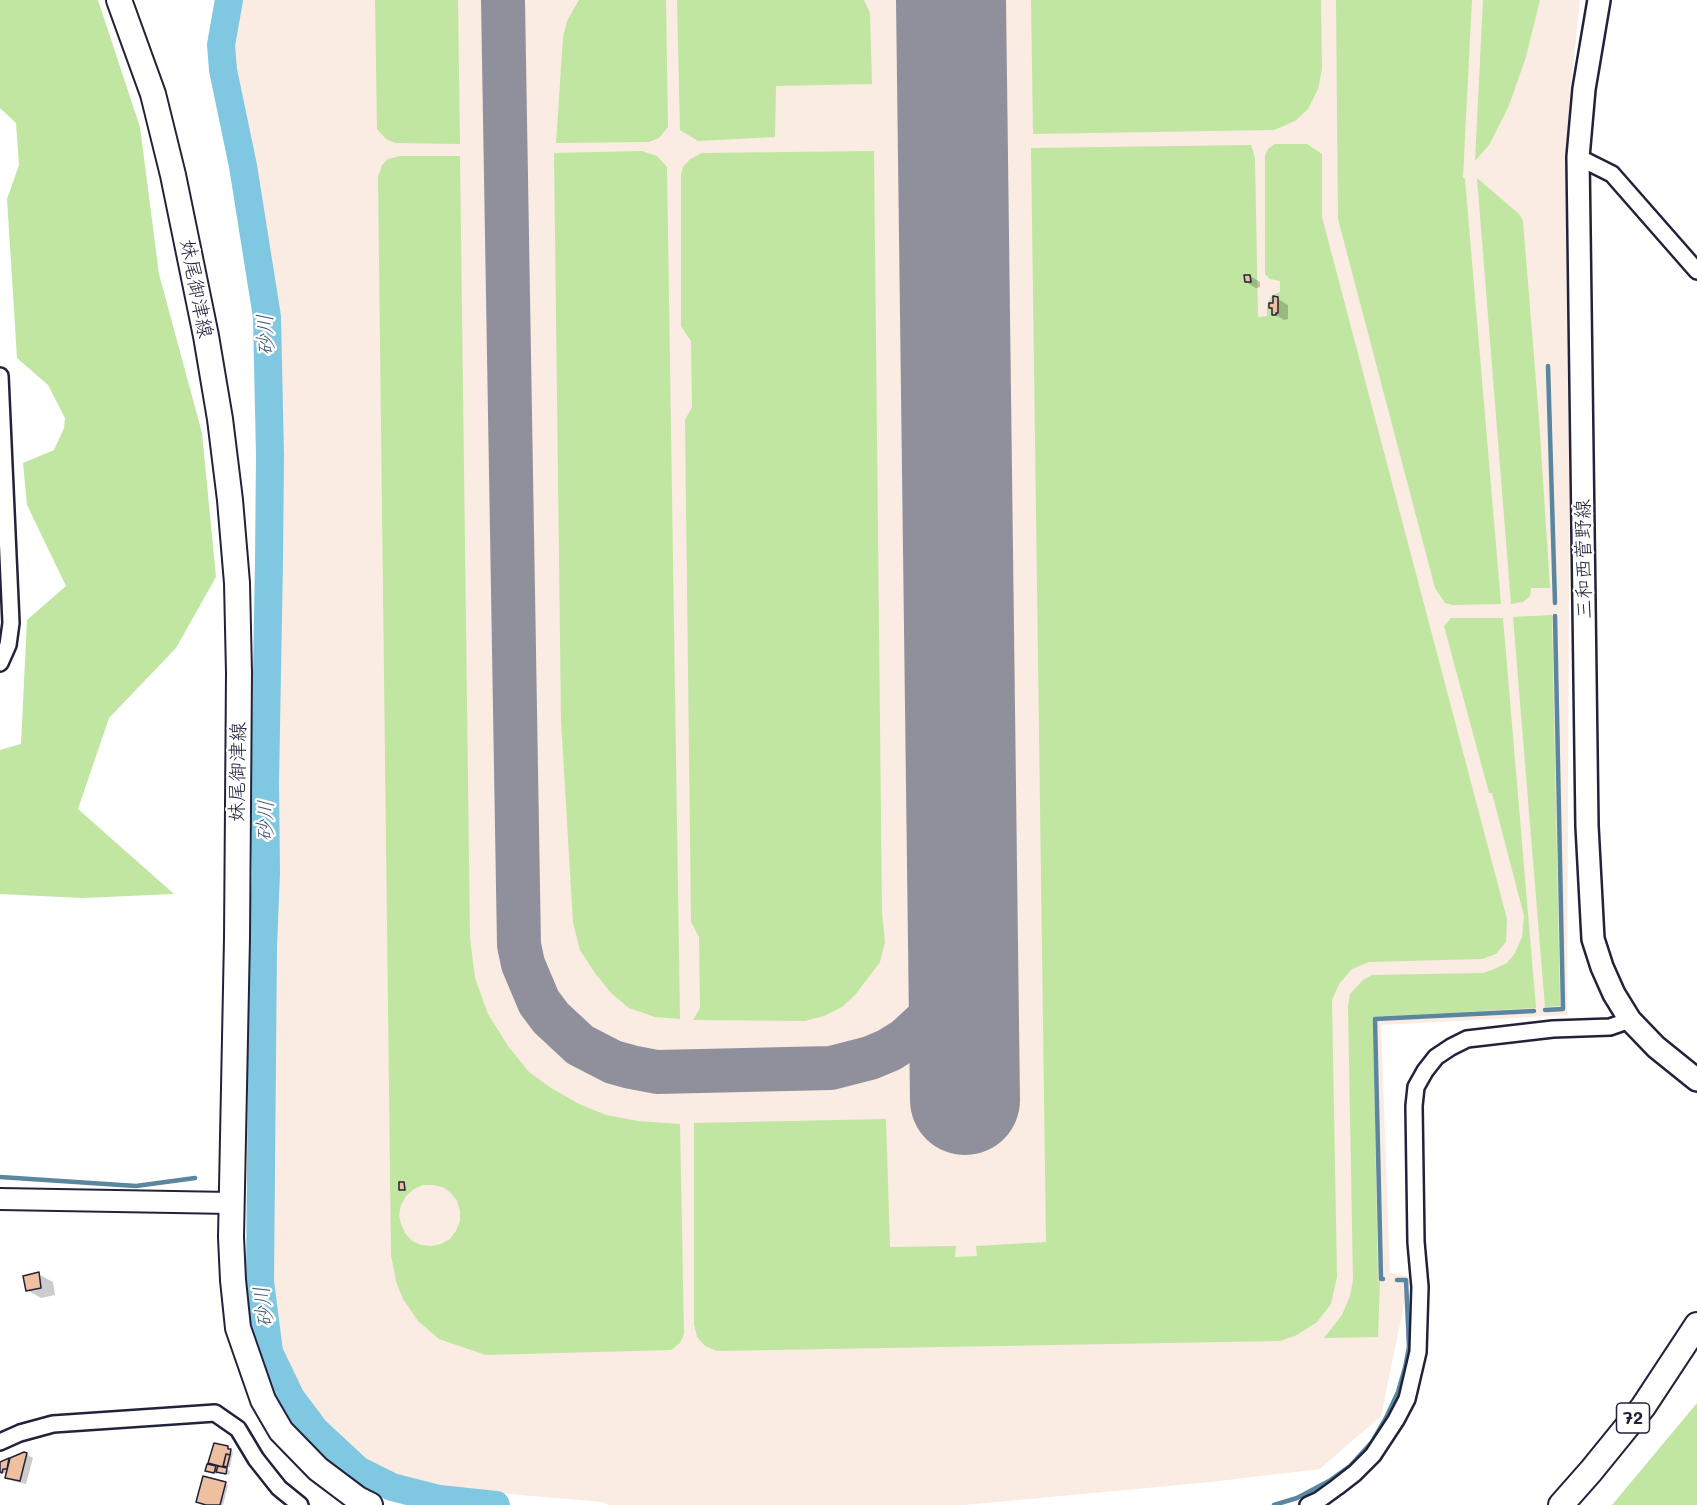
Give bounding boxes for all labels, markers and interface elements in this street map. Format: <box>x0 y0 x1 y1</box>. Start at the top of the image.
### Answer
street label: 妹尾御津線 <box>175 238 217 340</box>
water label: 砂川 <box>253 314 279 356</box>
street label: 三和西菅野線 <box>1571 499 1597 619</box>
street label: 妹尾御津線 <box>225 722 251 822</box>
water label: 砂川 <box>253 800 279 842</box>
water label: 砂川 <box>249 1285 279 1329</box>
road number: 72 <box>1616 1403 1650 1433</box>

